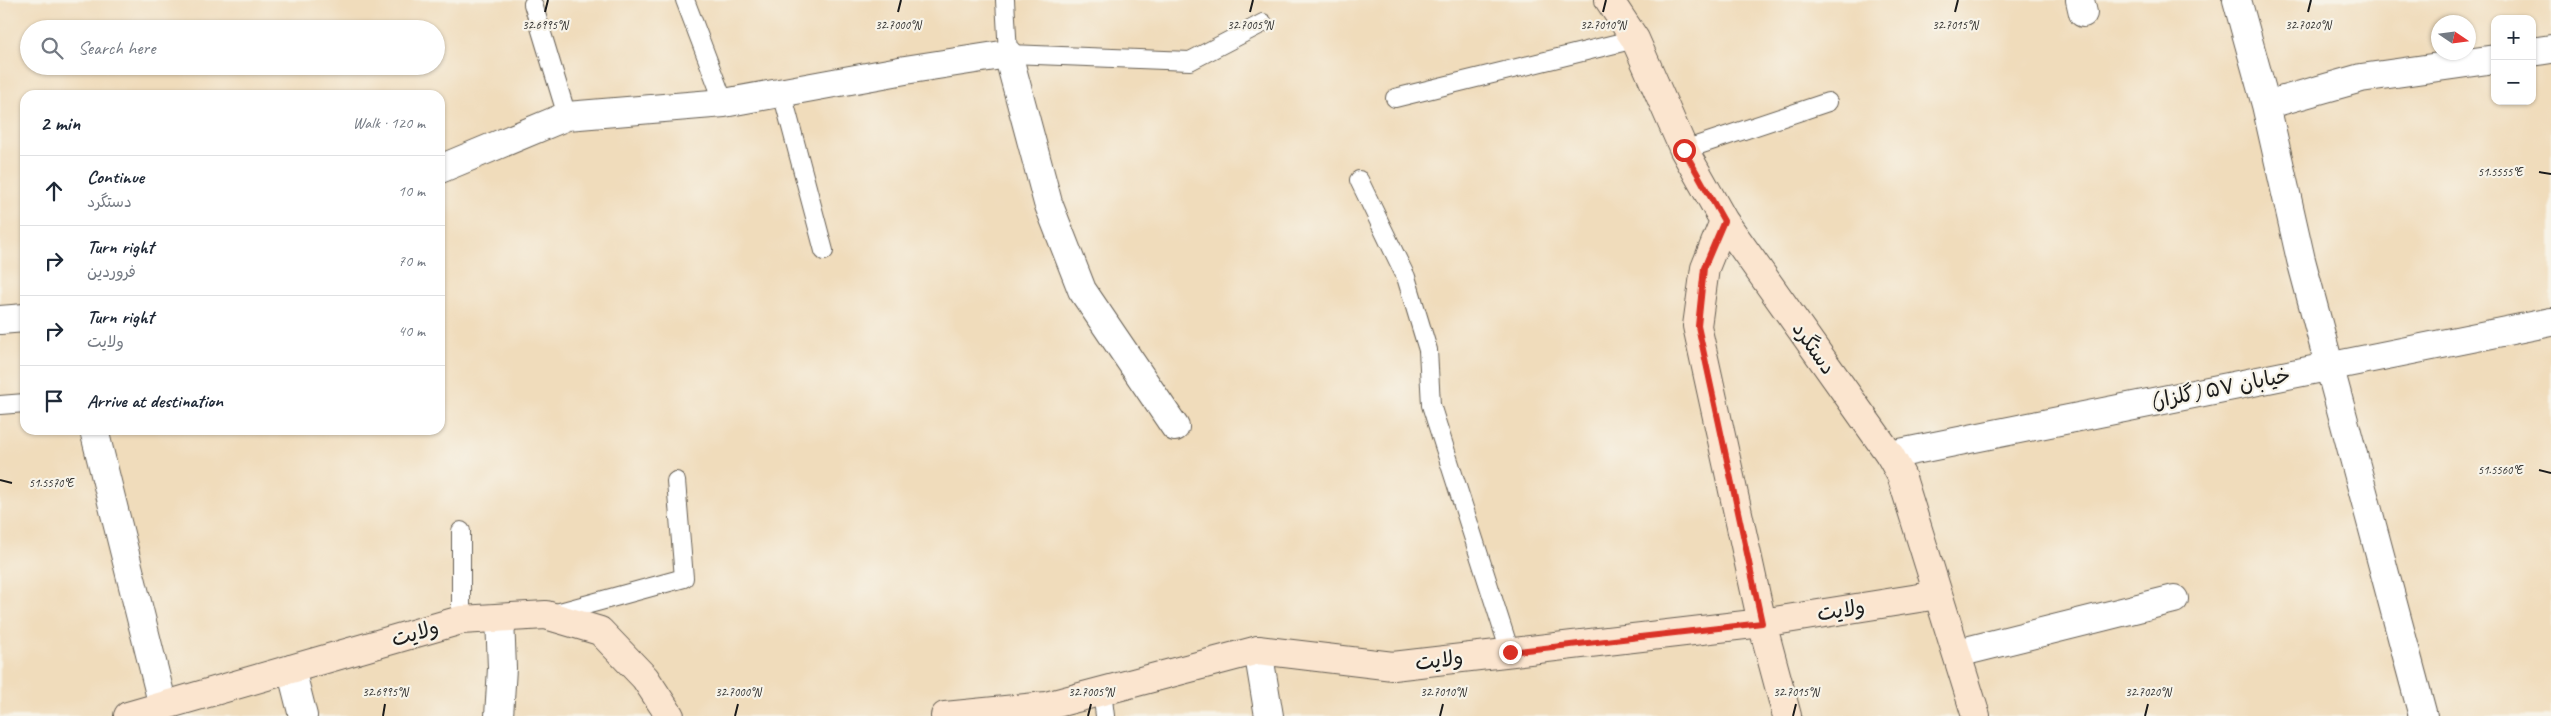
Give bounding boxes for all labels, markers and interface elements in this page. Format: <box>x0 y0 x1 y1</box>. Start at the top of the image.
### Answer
north arrow <box>2431 15 2476 60</box>
map controls <box>2491 15 2536 105</box>
button: + <box>2491 15 2536 60</box>
text: 32.6995°N <box>522 17 569 33</box>
text: 32.7000°N <box>875 17 922 33</box>
text: 32.7005°N <box>1227 17 1274 33</box>
text: 32.7010°N <box>1580 17 1627 33</box>
text: 32.7015°N <box>1932 17 1979 33</box>
text: 32.7020°N <box>2285 17 2332 33</box>
search box <box>20 20 445 75</box>
icon: search <box>38 34 66 62</box>
text: Search here <box>78 36 155 60</box>
button: − <box>2491 60 2536 105</box>
text: 2 min <box>40 110 80 136</box>
text: Walk · 120 m <box>353 113 425 133</box>
route start <box>1673 139 1696 162</box>
text: 51.5555°E <box>2478 164 2524 180</box>
text: Continue <box>87 165 144 189</box>
icon: ahead <box>40 177 68 205</box>
text: 10 m <box>398 181 425 201</box>
text: دستگرد <box>87 192 132 212</box>
text: Turn right <box>87 235 154 259</box>
icon: right <box>40 247 68 275</box>
text: 70 m <box>398 251 425 271</box>
text: فروردین <box>87 262 136 282</box>
text: Turn right <box>87 305 154 329</box>
street label: دستگرد <box>1787 316 1841 380</box>
icon: right <box>40 317 68 345</box>
text: 40 m <box>398 321 425 341</box>
text: ولایت <box>87 332 124 352</box>
street label: خیابان ۵۷ (گلزار) <box>2147 362 2293 414</box>
icon: arrive <box>40 387 68 415</box>
text: Arrive at destination <box>87 389 223 413</box>
text: 51.5560°E <box>2478 462 2524 478</box>
text: 51.5570°E <box>29 475 75 491</box>
street label: ولایت <box>1815 593 1867 627</box>
street label: ولایت <box>388 614 442 652</box>
route end <box>1499 641 1522 664</box>
street label: ولایت <box>1413 644 1465 676</box>
text: 32.6995°N <box>362 684 409 700</box>
text: 32.7000°N <box>715 684 762 700</box>
text: 32.7005°N <box>1068 684 1115 700</box>
text: 32.7010°N <box>1420 684 1467 700</box>
text: 32.7015°N <box>1773 684 1820 700</box>
text: 32.7020°N <box>2125 684 2172 700</box>

